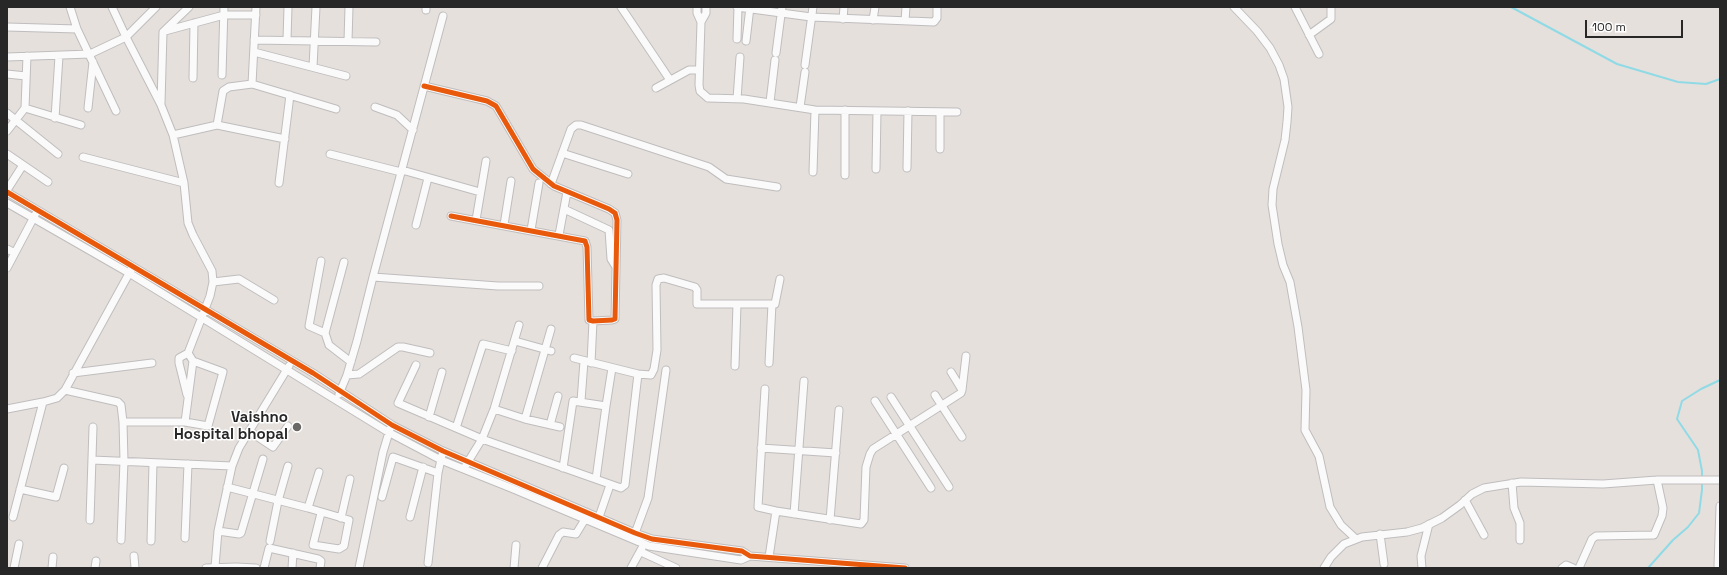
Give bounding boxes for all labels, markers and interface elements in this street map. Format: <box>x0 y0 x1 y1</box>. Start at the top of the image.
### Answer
scale bar <box>1587 12 1685 38</box>
text: 100 m <box>1592 19 1626 35</box>
place label: Vaishno Hospital bhopal <box>174 409 288 444</box>
marker: Vaishno Hospital bhopal <box>291 421 303 433</box>

